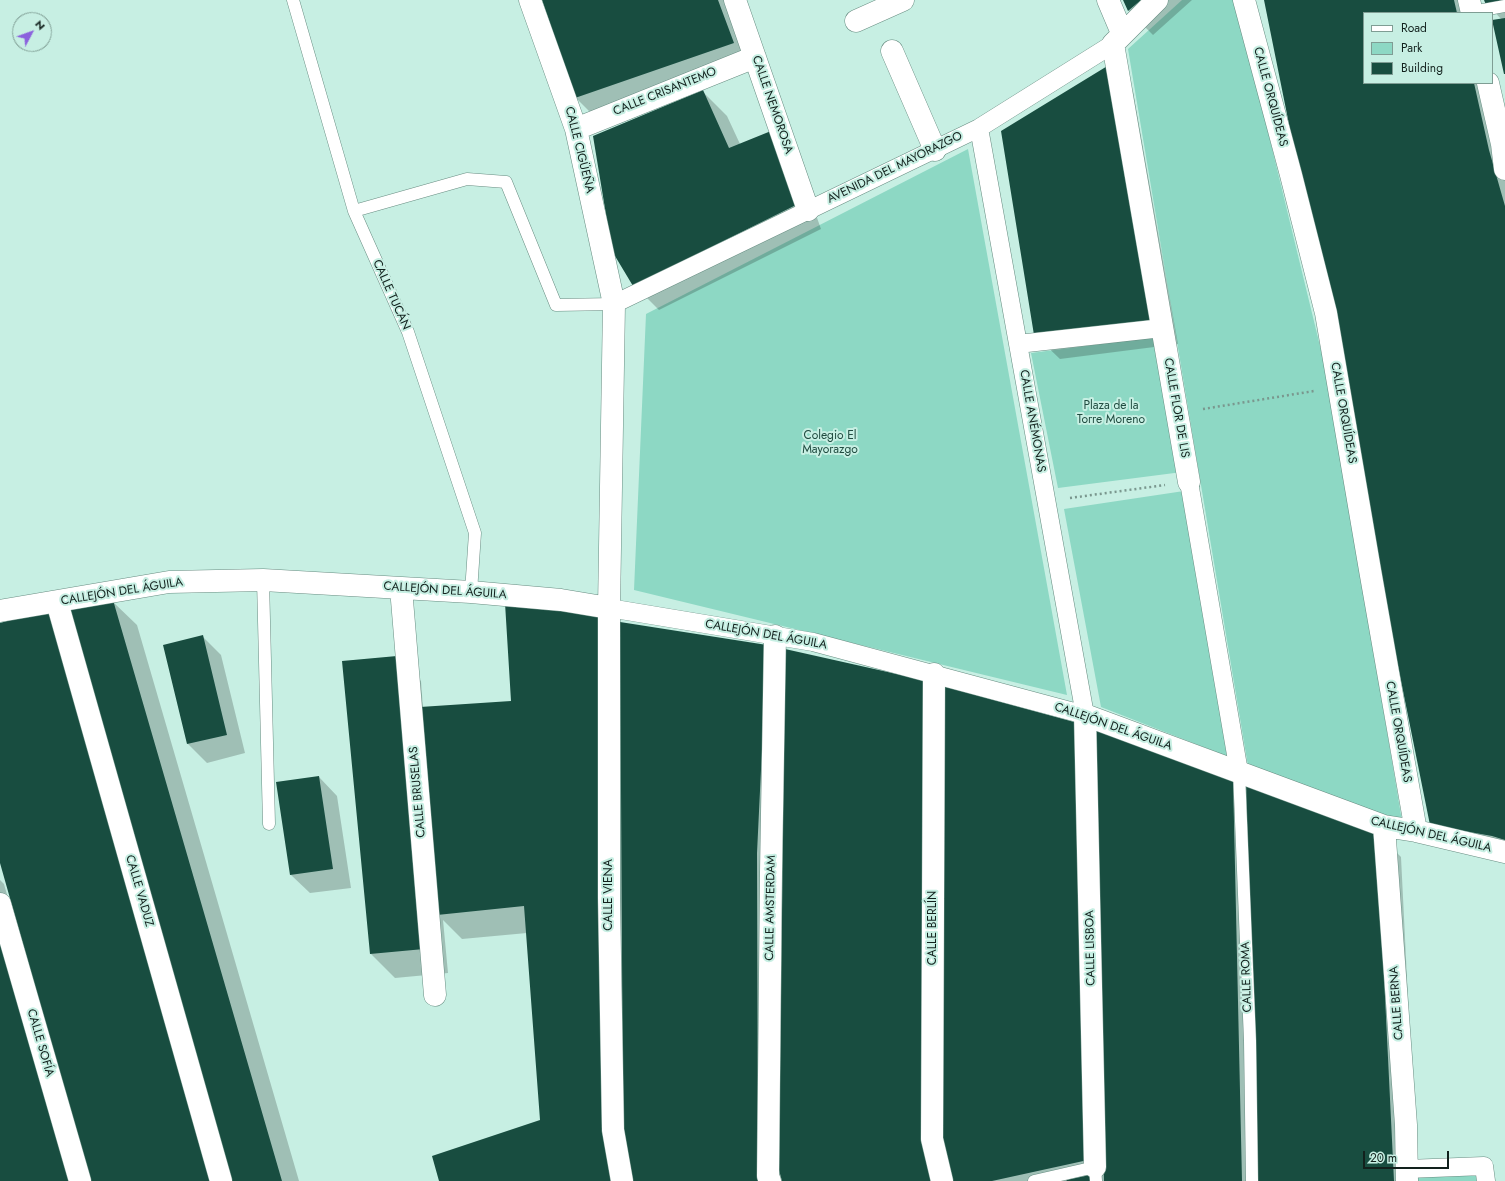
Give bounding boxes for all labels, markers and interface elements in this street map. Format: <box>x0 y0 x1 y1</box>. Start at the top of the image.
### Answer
north arrow <box>12 12 52 52</box>
legend <box>1363 12 1493 84</box>
text: N <box>31 16 49 33</box>
text: Road <box>1401 19 1427 37</box>
text: Park <box>1401 39 1422 57</box>
street label: CALLE ORQUÍDEAS <box>1250 46 1290 148</box>
street label: CALLE NEMOROSA <box>748 54 796 156</box>
text: Building <box>1401 59 1443 77</box>
street label: CALLE CRISANTEMO <box>611 65 719 119</box>
street label: CALLE CIGÜEÑA <box>561 105 597 195</box>
street label: AVENIDA DEL MAYORAZGO <box>825 129 965 207</box>
street label: CALLE TUCÁN <box>369 258 413 332</box>
street label: CALLE FLOR DE LIS <box>1160 357 1192 459</box>
street label: CALLE ORQUÍDEAS <box>1327 361 1359 465</box>
street label: CALLE ANÉMONAS <box>1016 369 1048 473</box>
park label: Plaza de la Torre Moreno <box>1077 399 1145 427</box>
park label: Colegio El Mayorazgo <box>802 429 858 457</box>
street label: CALLEJÓN DEL ÁGUILA <box>60 575 184 609</box>
street label: CALLEJÓN DEL ÁGUILA <box>383 580 507 602</box>
street label: CALLEJÓN DEL ÁGUILA <box>704 617 828 653</box>
street label: CALLE ORQUÍDEAS <box>1382 680 1414 784</box>
street label: CALLEJÓN DEL ÁGUILA <box>1052 700 1174 754</box>
street label: CALLE BRUSELAS <box>407 746 429 838</box>
street label: CALLEJÓN DEL ÁGUILA <box>1369 814 1493 856</box>
street label: CALLE VADUZ <box>122 854 156 928</box>
street label: CALLE AMSTERDAM <box>763 855 779 961</box>
street label: CALLE VIENA <box>602 859 616 931</box>
street label: CALLE BERLÍN <box>926 891 940 965</box>
street label: CALLE LISBOA <box>1083 910 1099 986</box>
street label: CALLE ROMA <box>1239 941 1255 1013</box>
street label: CALLE BERNA <box>1387 965 1407 1041</box>
street label: CALLE SOFÍA <box>23 1007 57 1079</box>
scale bar <box>1365 1143 1451 1169</box>
text: 20 m <box>1370 1149 1397 1167</box>

